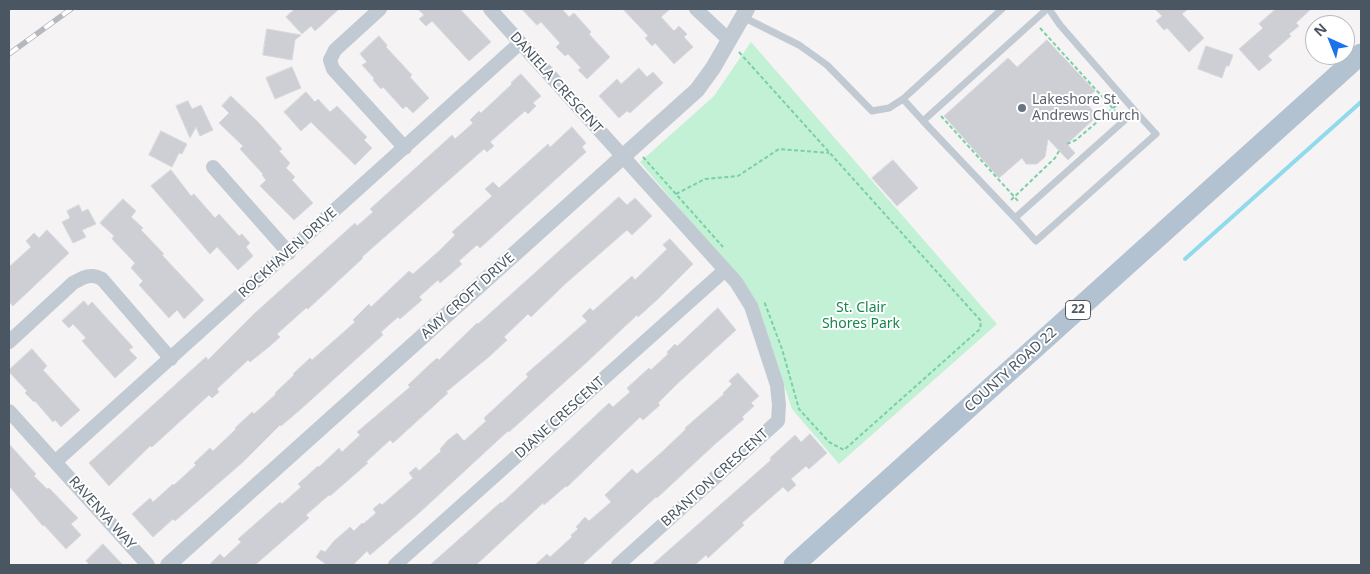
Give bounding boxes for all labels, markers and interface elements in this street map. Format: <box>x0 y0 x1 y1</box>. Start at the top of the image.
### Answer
north arrow <box>1305 15 1355 65</box>
text: N <box>1309 19 1331 40</box>
street label: DANIELA CRESCENT <box>506 29 606 137</box>
place label: Lakeshore St. Andrews Church <box>1032 92 1140 124</box>
marker: Lakeshore St. Andrews Church <box>1016 102 1028 114</box>
street label: ROCKHAVEN DRIVE <box>235 205 341 301</box>
street label: AMY CROFT DRIVE <box>418 250 518 342</box>
park label: St. Clair Shores Park <box>822 300 900 332</box>
road number: 22 <box>1066 300 1090 320</box>
street label: COUNTY ROAD 22 <box>962 324 1060 416</box>
street label: DIANE CRESCENT <box>512 374 608 462</box>
street label: BRANTON CRESCENT <box>658 426 772 530</box>
street label: RAVENYA WAY <box>65 473 139 553</box>

